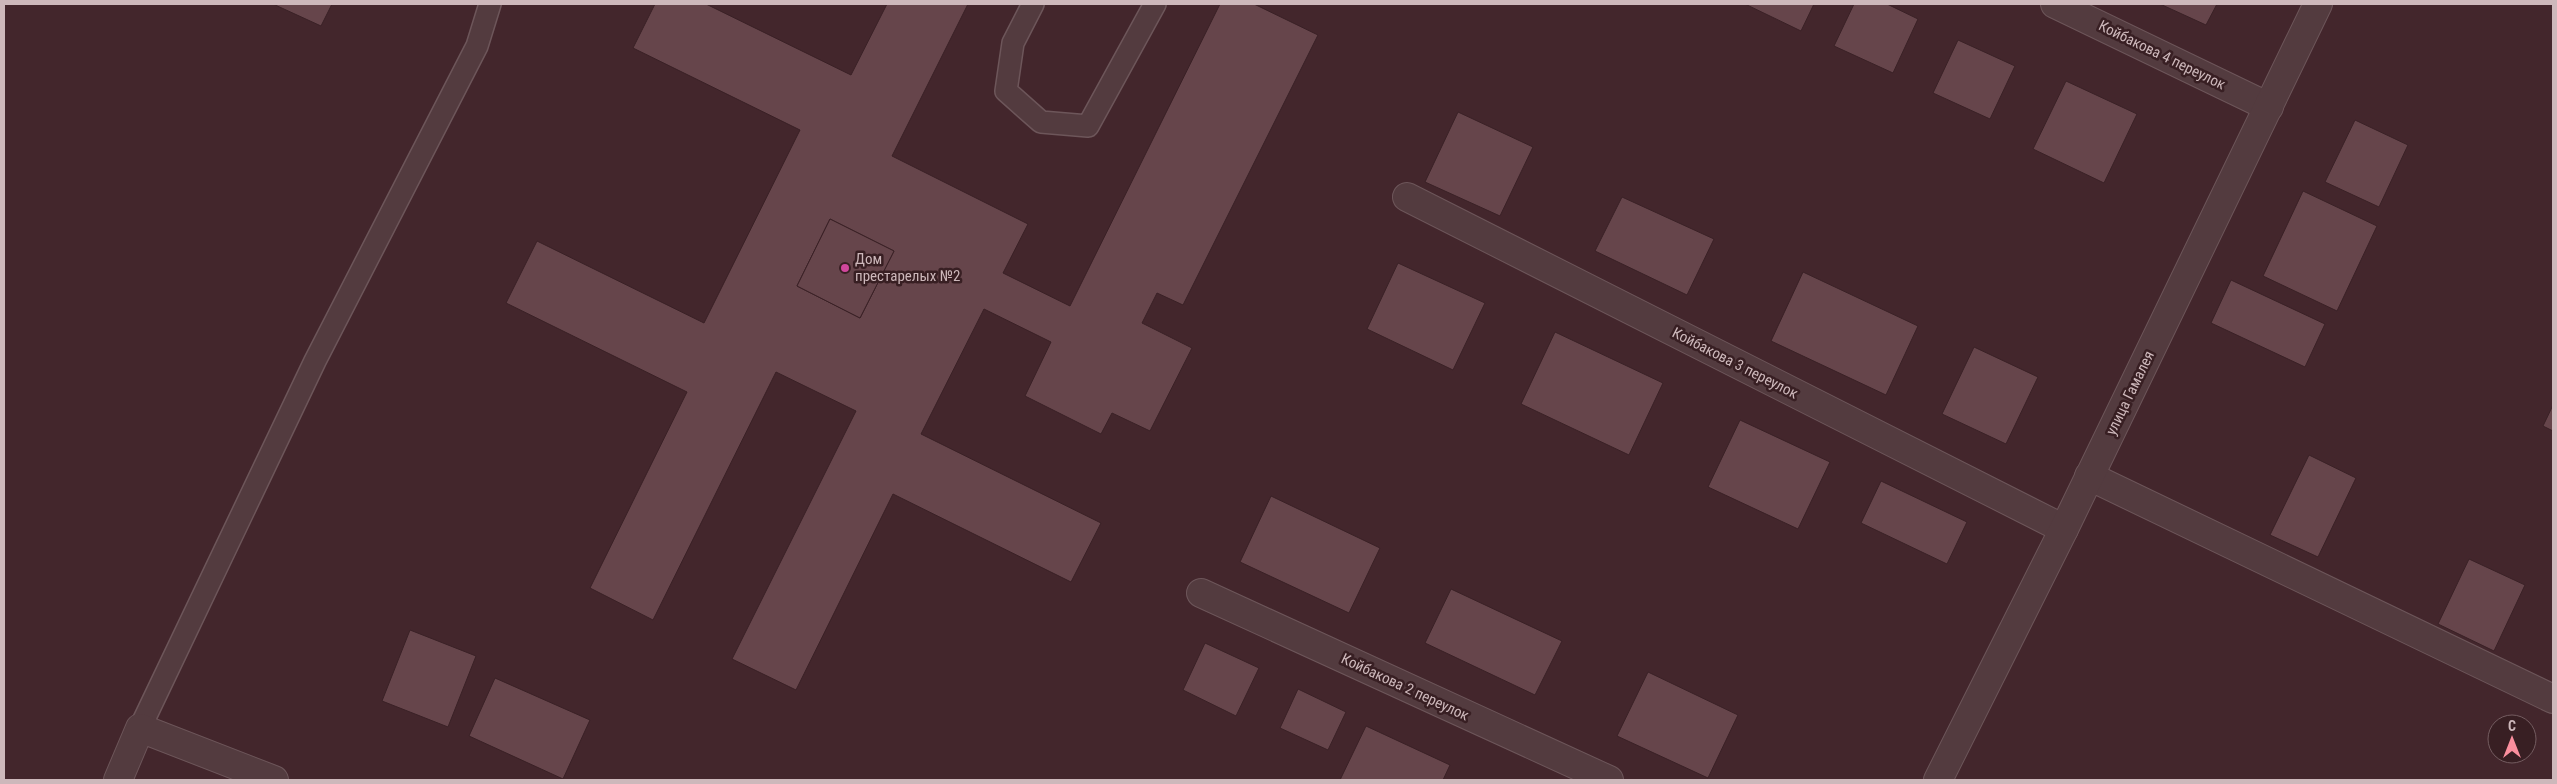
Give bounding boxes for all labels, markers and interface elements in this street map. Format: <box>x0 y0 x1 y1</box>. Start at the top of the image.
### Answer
street label: Койбакова 4 переулок <box>2096 16 2228 94</box>
place label: Дом престарелых №2 <box>855 250 960 285</box>
marker: Дом престарелых №2 <box>839 262 851 274</box>
street label: Койбакова 3 переулок <box>1669 323 1801 403</box>
street label: улица Гамалея <box>2102 348 2158 438</box>
street label: Койбакова 2 переулок <box>1338 650 1472 724</box>
north arrow <box>2487 714 2537 764</box>
text: С <box>2508 718 2516 734</box>

